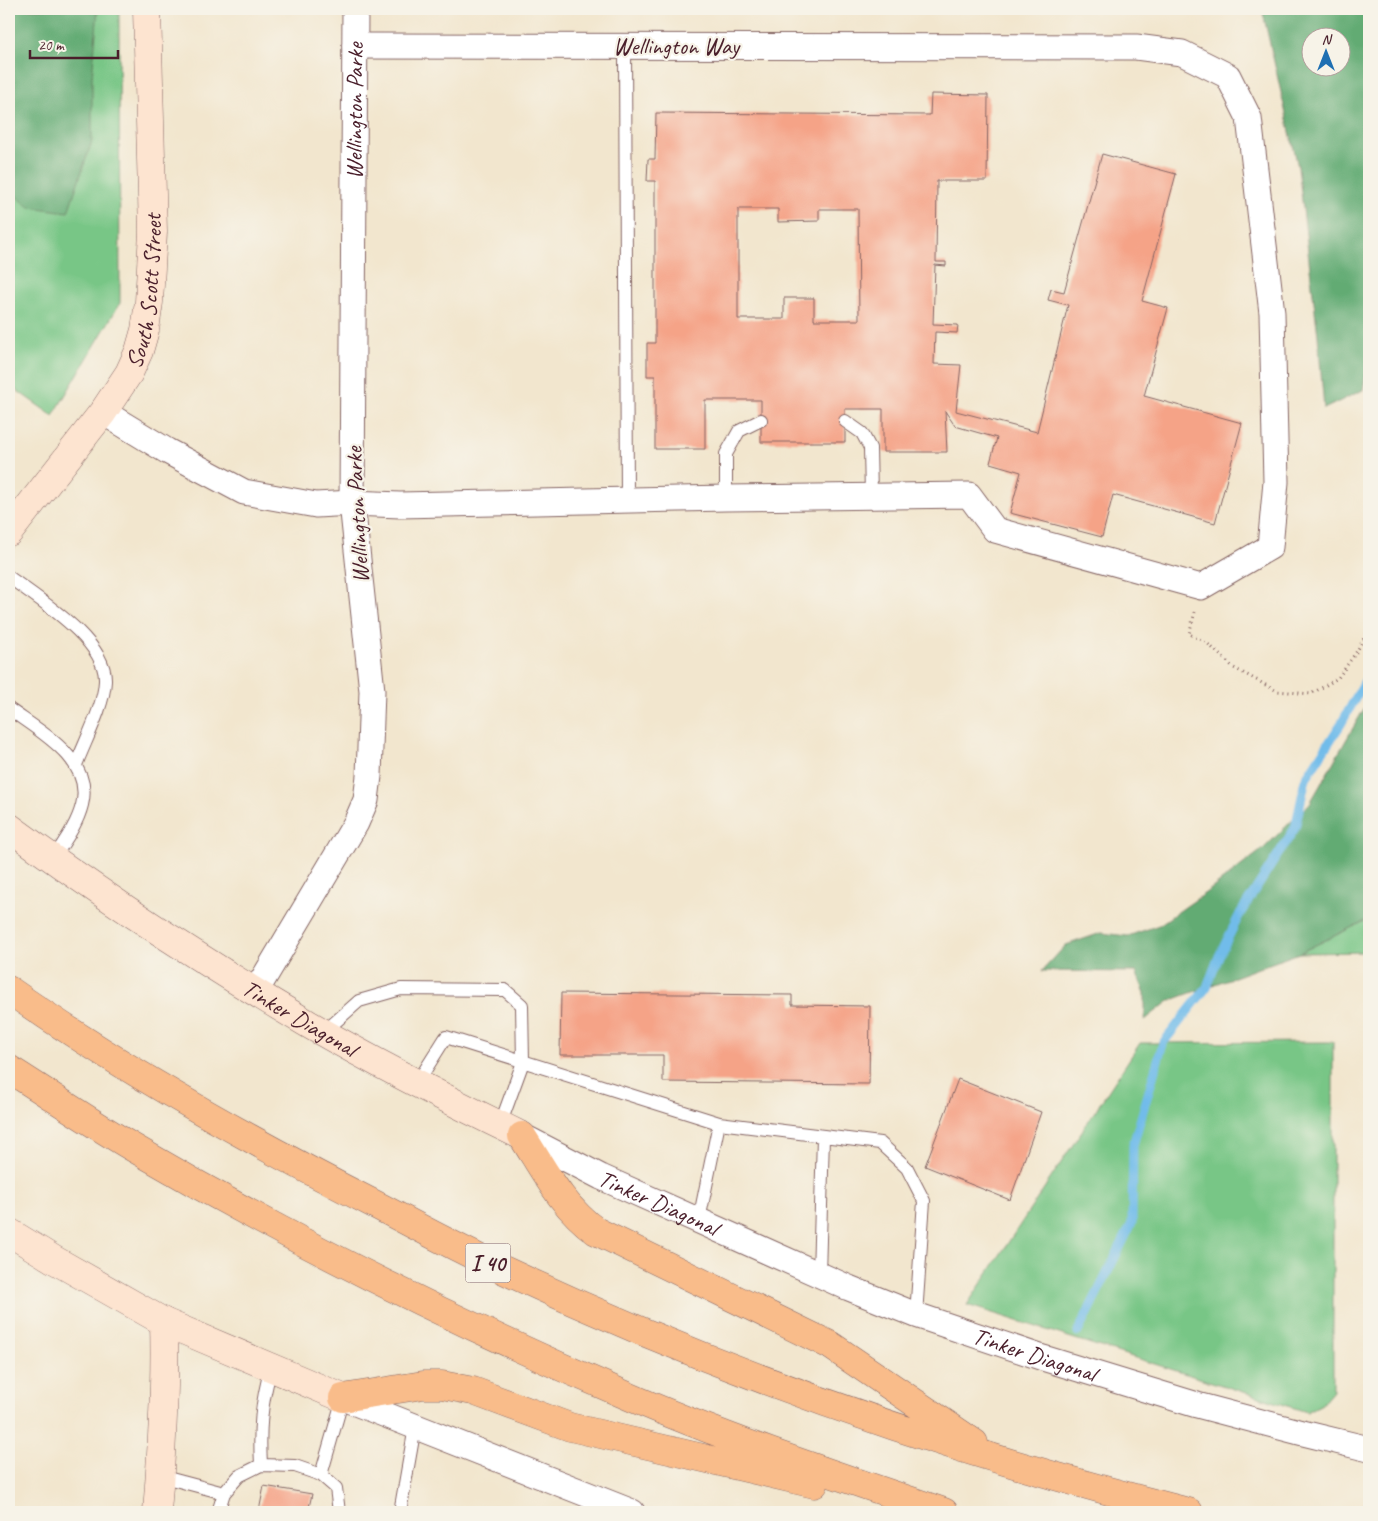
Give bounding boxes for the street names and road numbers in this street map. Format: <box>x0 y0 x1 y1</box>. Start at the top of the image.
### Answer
street label: Wellington Way <box>613 31 741 61</box>
street label: Wellington Parke <box>339 40 370 179</box>
street label: South Scott Street <box>118 211 168 373</box>
street label: Wellington Parke <box>338 444 376 584</box>
street label: Tinker Diagonal <box>237 973 366 1065</box>
street label: Tinker Diagonal <box>594 1163 727 1244</box>
road number: I 40 <box>466 1244 510 1282</box>
street label: Tinker Diagonal <box>969 1320 1104 1390</box>

